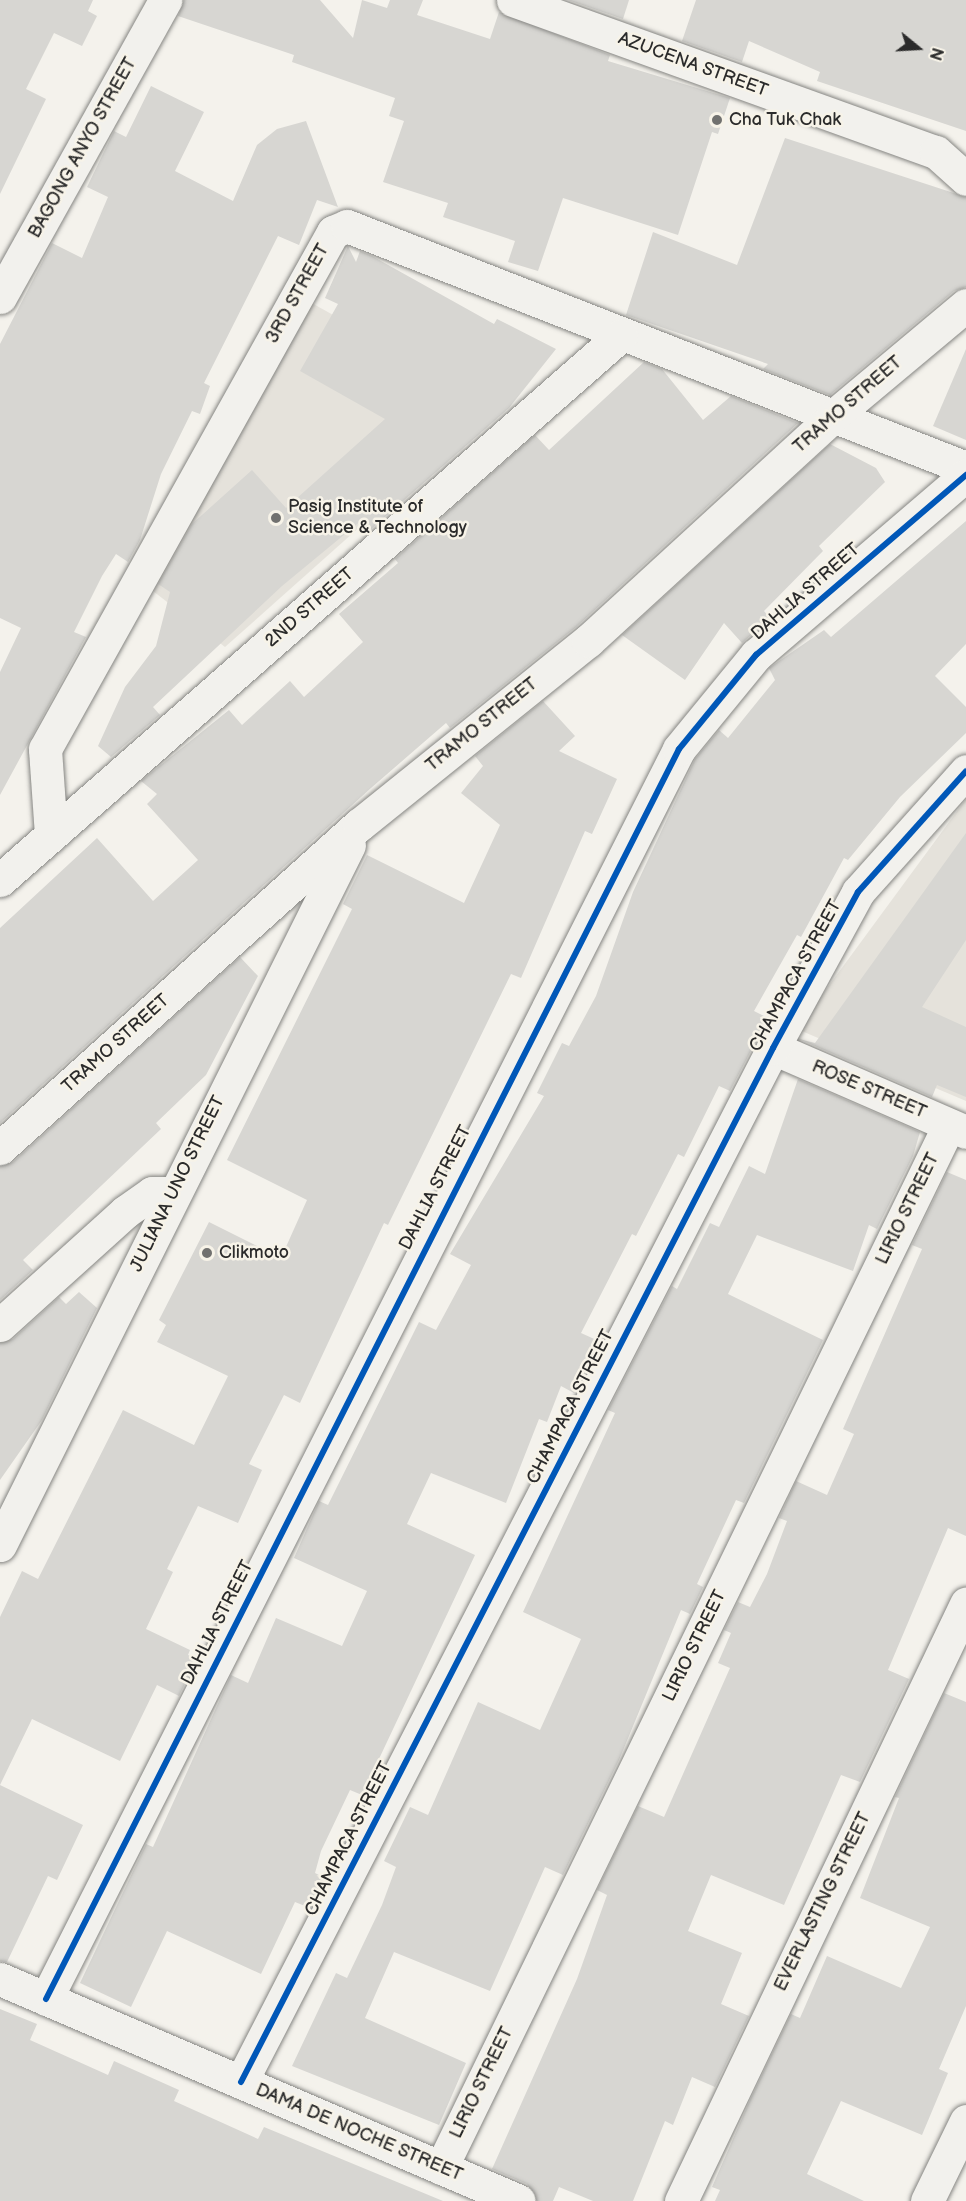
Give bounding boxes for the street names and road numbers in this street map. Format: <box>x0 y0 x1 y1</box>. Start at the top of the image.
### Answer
street label: AZUCENA STREET <box>615 28 771 102</box>
street label: BAGONG ANYO STREET <box>24 54 142 242</box>
street label: 3RD STREET <box>262 240 334 348</box>
street label: TRAMO STREET <box>789 352 907 458</box>
street label: DAHLIA STREET <box>747 539 865 645</box>
street label: 2ND STREET <box>261 563 359 653</box>
street label: TRAMO STREET <box>422 673 542 777</box>
street label: CHAMPACA STREET <box>745 896 847 1056</box>
street label: TRAMO STREET <box>58 990 174 1098</box>
street label: ROSE STREET <box>808 1056 930 1124</box>
street label: JULIANA UNO STREET <box>126 1092 230 1276</box>
street label: DAHLIA STREET <box>395 1122 477 1254</box>
street label: LIRIO STREET <box>872 1150 944 1268</box>
street label: CHAMPACA STREET <box>523 1326 619 1488</box>
street label: DAHLIA STREET <box>177 1557 259 1689</box>
street label: LIRIO STREET <box>659 1587 731 1705</box>
street label: CHAMPACA STREET <box>301 1758 397 1920</box>
street label: EVERLASTING STREET <box>770 1809 876 1995</box>
street label: LIRIO STREET <box>446 2024 518 2142</box>
street label: DAMA DE NOCHE STREET <box>252 2079 466 2187</box>

